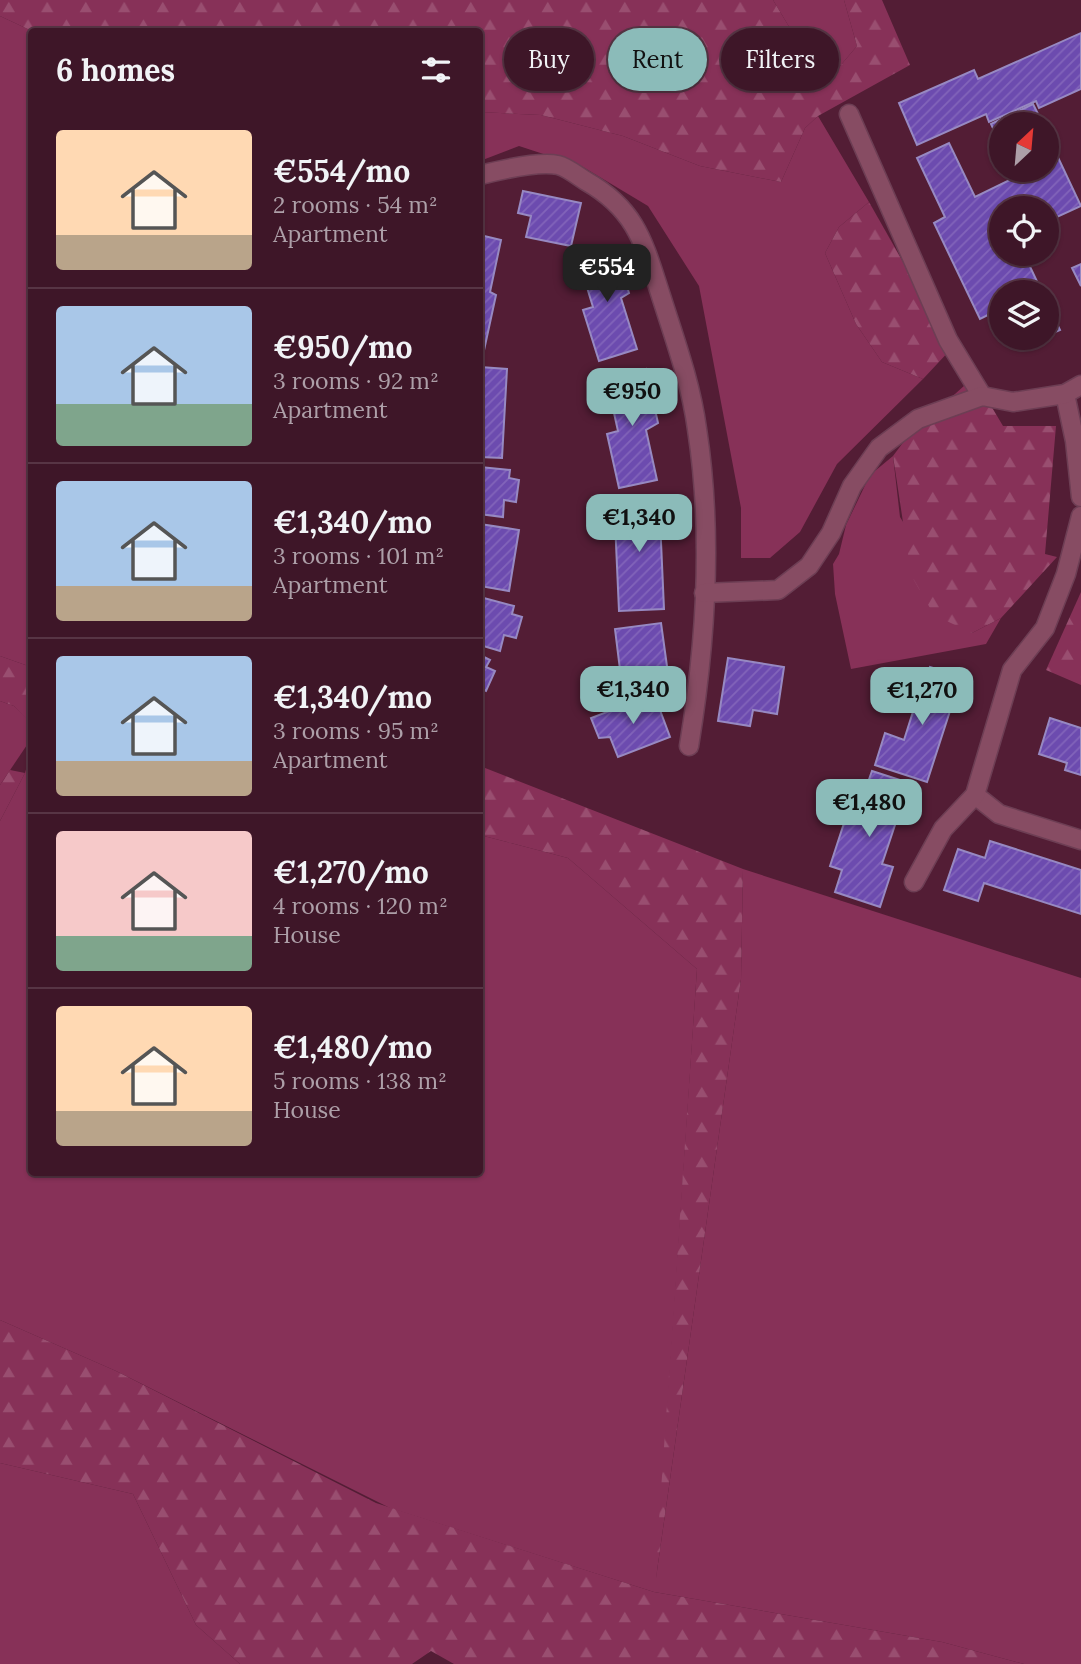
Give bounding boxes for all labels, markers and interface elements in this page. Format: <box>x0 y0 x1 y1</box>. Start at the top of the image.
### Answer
chip: Buy <box>504 28 594 91</box>
chip: Rent <box>608 28 707 91</box>
chip: Filters <box>721 28 839 91</box>
text: 6 homes <box>56 51 175 89</box>
icon: filters <box>417 51 455 89</box>
north arrow <box>989 112 1059 182</box>
map controls <box>989 112 1059 350</box>
text: €554/mo <box>273 152 410 190</box>
icon: home <box>112 158 196 242</box>
text: 2 rooms · 54 m² <box>273 190 438 219</box>
button: locate <box>989 196 1059 266</box>
text: Apartment <box>273 219 388 248</box>
pin: €554 <box>566 244 648 304</box>
text: €554 <box>579 252 635 281</box>
button: layers <box>989 280 1059 350</box>
text: €950/mo <box>273 328 413 366</box>
icon: home <box>112 334 196 418</box>
text: 3 rooms · 92 m² <box>273 366 439 395</box>
pin: €950 <box>591 368 673 428</box>
text: €950 <box>603 376 661 405</box>
text: Apartment <box>273 395 388 424</box>
pin: €1,340 <box>582 494 696 554</box>
text: €1,340 <box>602 502 676 531</box>
text: €1,340/mo <box>273 503 432 541</box>
icon: home <box>112 509 196 593</box>
text: 3 rooms · 101 m² <box>273 541 444 570</box>
text: Apartment <box>273 570 388 599</box>
pin: €1,340 <box>576 666 690 726</box>
pin: €1,270 <box>865 668 979 727</box>
text: €1,340 <box>596 674 670 703</box>
text: €1,270 <box>886 675 958 704</box>
text: €1,340/mo <box>273 678 432 716</box>
icon: home <box>112 684 196 768</box>
text: 3 rooms · 95 m² <box>273 716 439 745</box>
text: Apartment <box>273 745 388 774</box>
pin: €1,480 <box>812 780 926 839</box>
text: €1,480 <box>832 787 906 816</box>
text: €1,270/mo <box>273 853 429 891</box>
icon: home <box>112 859 196 943</box>
text: 4 rooms · 120 m² <box>273 891 448 920</box>
text: House <box>273 920 341 949</box>
text: €1,480/mo <box>273 1028 432 1066</box>
icon: home <box>112 1034 196 1118</box>
text: 5 rooms · 138 m² <box>273 1066 447 1095</box>
text: House <box>273 1095 341 1124</box>

